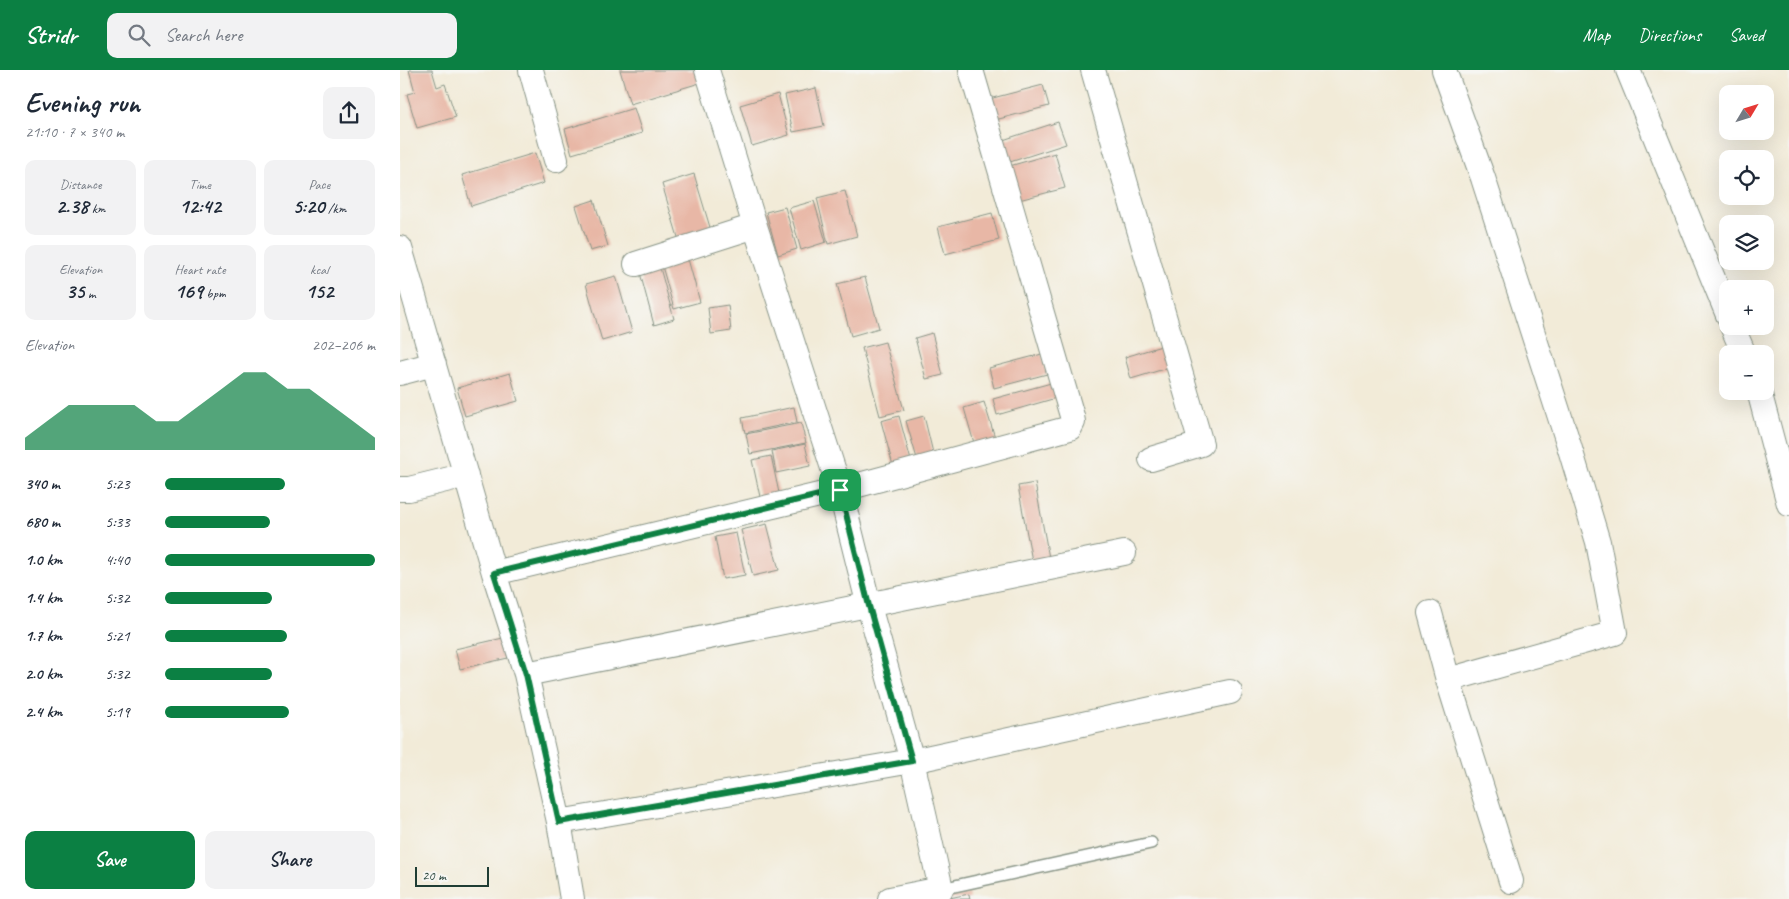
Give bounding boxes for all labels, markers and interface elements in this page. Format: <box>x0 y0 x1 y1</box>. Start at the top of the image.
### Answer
search box <box>107 13 457 58</box>
text: Stridr <box>25 20 77 50</box>
icon: search <box>125 21 153 49</box>
text: Search here <box>165 23 242 47</box>
text: Map <box>1583 24 1610 46</box>
text: Directions <box>1638 24 1701 46</box>
text: Saved <box>1729 24 1764 46</box>
text: Evening run <box>25 85 140 120</box>
north arrow <box>1719 85 1774 140</box>
map controls <box>1719 85 1774 400</box>
button: share <box>323 87 375 139</box>
text: 21:10 · 7 × 340 m <box>25 122 124 142</box>
button: locate <box>1719 150 1774 205</box>
text: Distance <box>60 176 102 193</box>
text: Time <box>189 176 211 193</box>
text: Pace <box>309 176 330 193</box>
text: 2.38 <box>56 193 88 219</box>
text: 12:42 <box>179 193 221 219</box>
text: 5:20 <box>292 193 325 219</box>
text: km <box>88 200 105 217</box>
text: /km <box>325 200 346 217</box>
button: layers <box>1719 215 1774 270</box>
text: Elevation <box>59 261 102 278</box>
text: Heart rate <box>174 261 226 278</box>
text: kcal <box>310 261 329 278</box>
text: 35 <box>66 278 84 304</box>
text: 169 <box>174 278 203 304</box>
text: 152 <box>305 278 333 304</box>
button: + <box>1719 280 1774 335</box>
text: m <box>84 285 96 302</box>
text: bpm <box>203 285 226 302</box>
text: Elevation <box>25 335 74 355</box>
text: 202–206 m <box>312 335 375 355</box>
button: − <box>1719 345 1774 400</box>
pin <box>819 469 861 511</box>
text: 340 m <box>25 474 60 494</box>
text: 5:23 <box>105 474 130 494</box>
icon: arrive <box>826 476 854 504</box>
text: 680 m <box>25 512 60 532</box>
text: 5:33 <box>105 512 130 532</box>
text: 1.0 km <box>25 550 62 570</box>
text: 4:40 <box>105 550 130 570</box>
text: 1.4 km <box>25 588 62 608</box>
text: 5:32 <box>105 588 130 608</box>
text: 1.7 km <box>25 626 62 646</box>
text: 5:21 <box>105 626 130 646</box>
text: 2.0 km <box>25 664 62 684</box>
text: 5:32 <box>105 664 130 684</box>
text: 2.4 km <box>25 702 62 722</box>
text: 5:19 <box>105 702 130 722</box>
button: Save <box>25 831 195 889</box>
button: Share <box>205 831 375 889</box>
scale bar <box>415 864 489 887</box>
text: 20 m <box>422 867 446 884</box>

